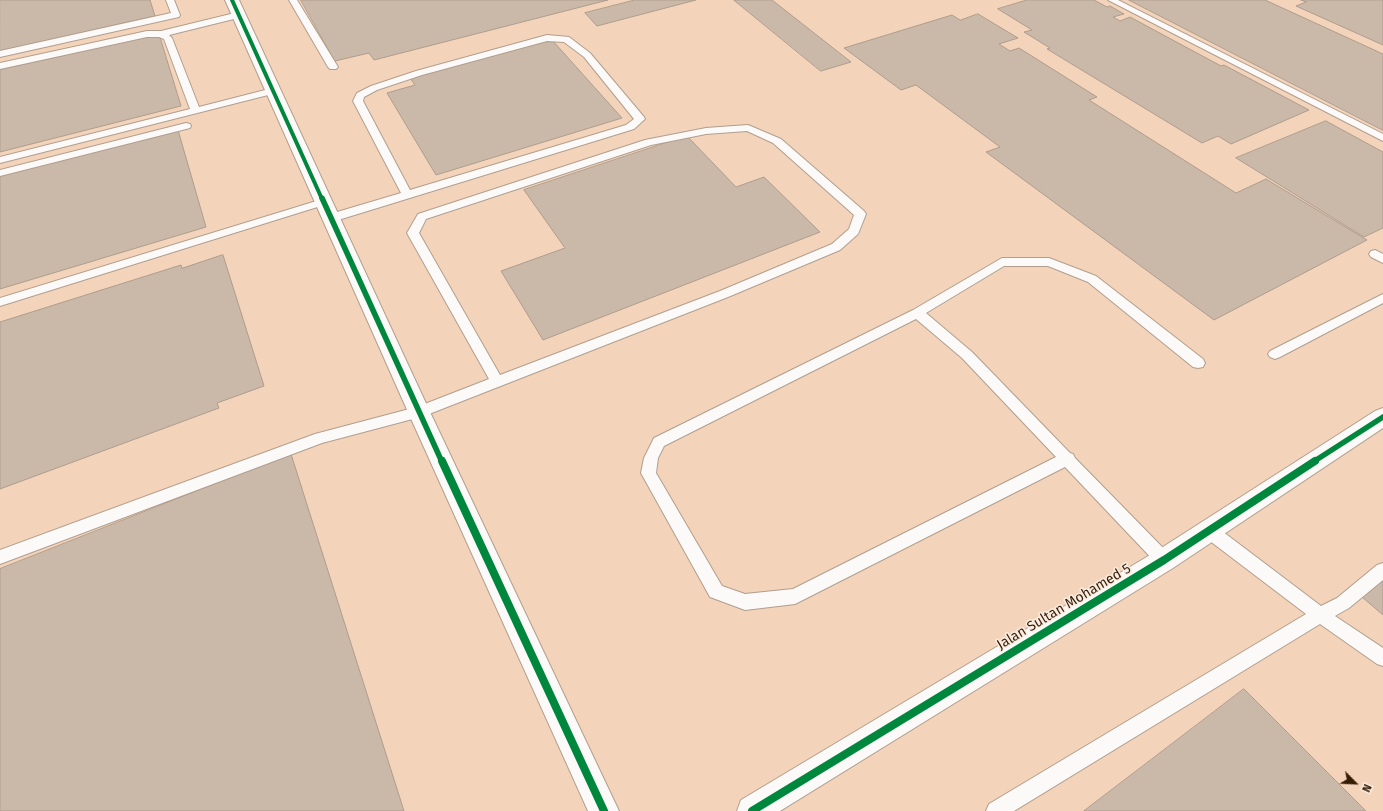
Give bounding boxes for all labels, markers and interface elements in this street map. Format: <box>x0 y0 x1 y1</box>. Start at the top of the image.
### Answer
street label: Jalan Sultan Mohamed 5 <box>994 560 1134 654</box>
north arrow <box>1335 763 1375 803</box>
text: N <box>1359 782 1374 794</box>

